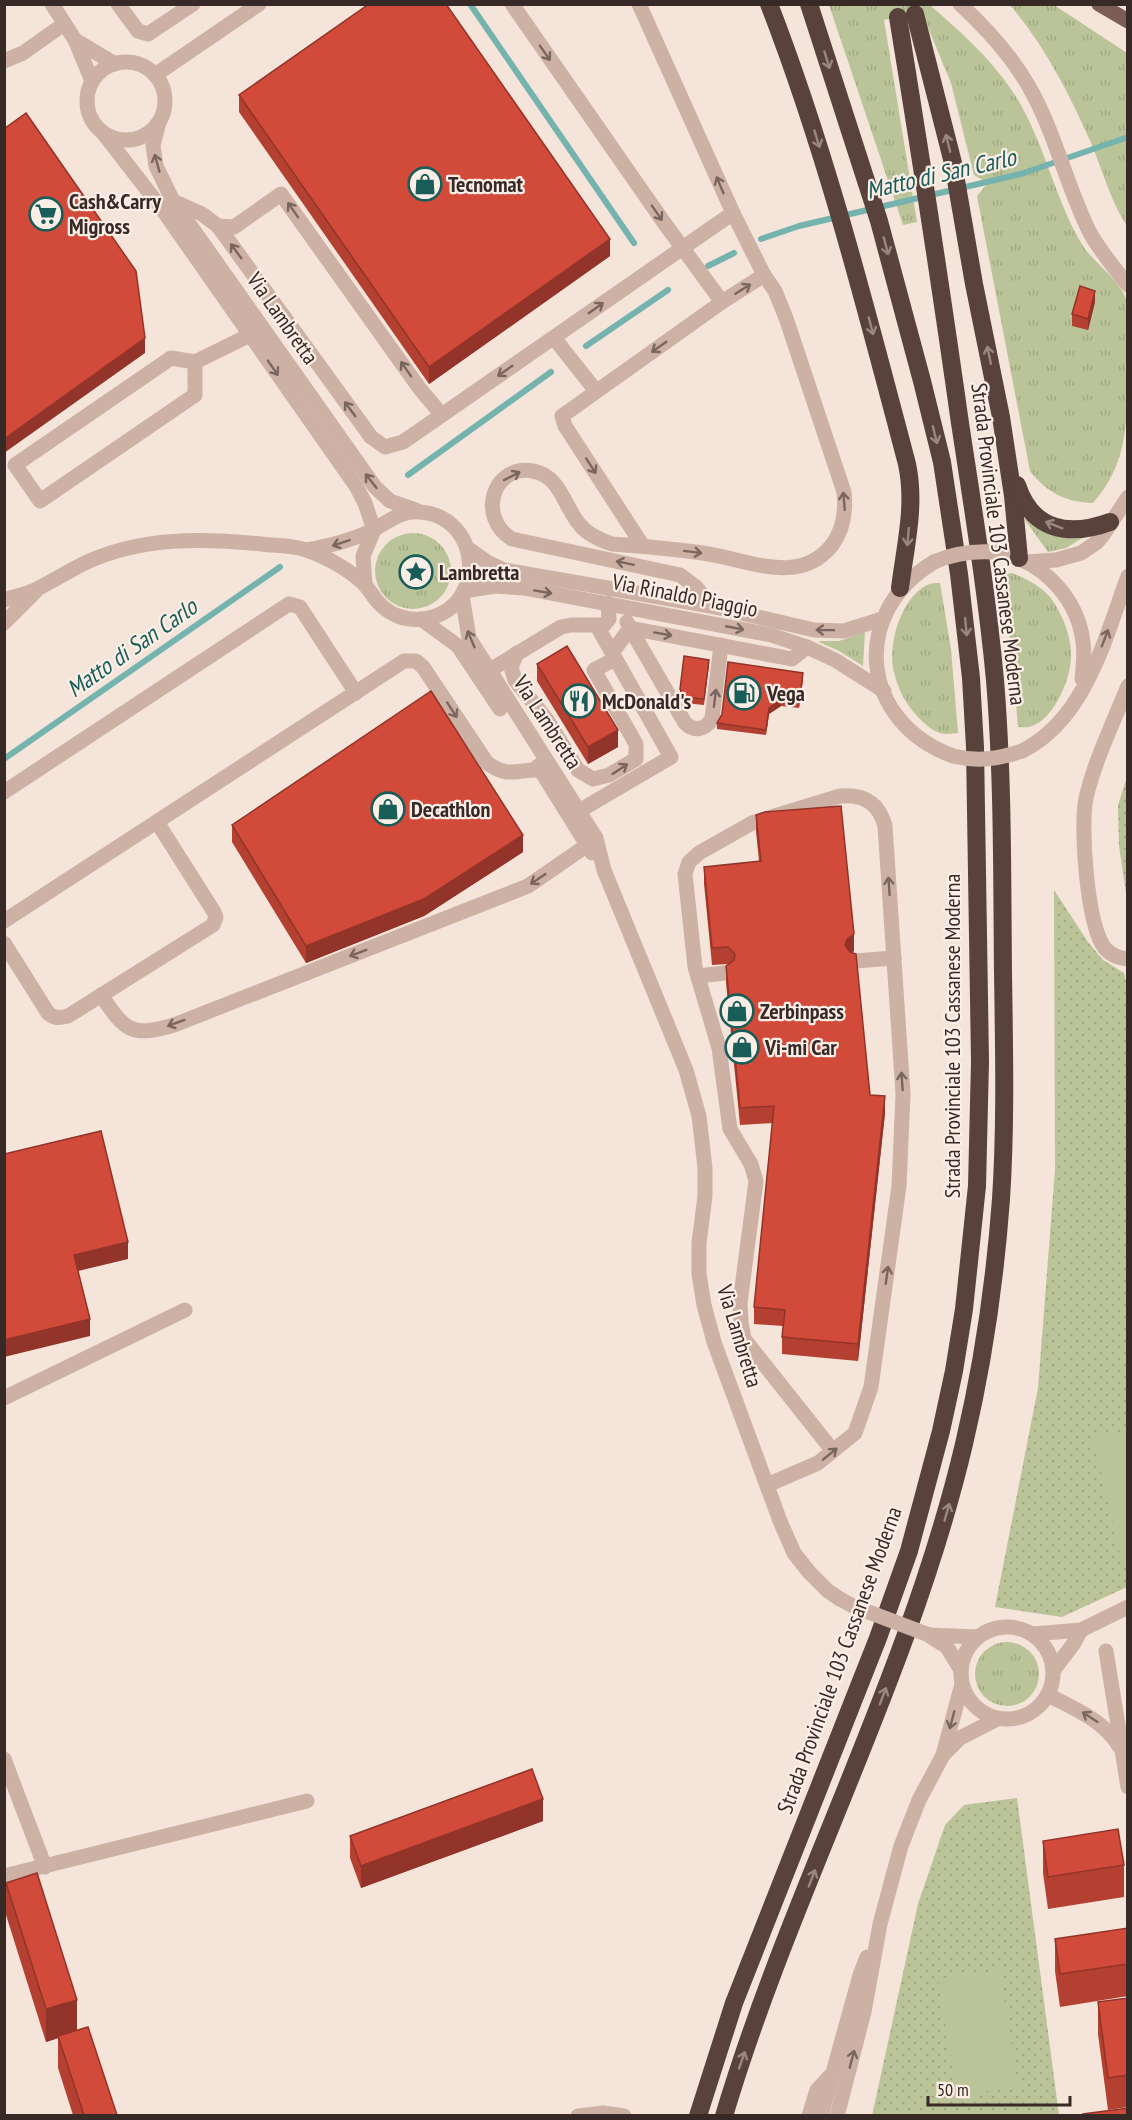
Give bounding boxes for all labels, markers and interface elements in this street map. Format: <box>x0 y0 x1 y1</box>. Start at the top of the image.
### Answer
one-way arrow <box>539 44 551 60</box>
one-way arrow <box>822 50 833 69</box>
one-way arrow <box>812 129 823 148</box>
one-way arrow <box>941 134 953 153</box>
water label: Matto di San Carlo <box>863 141 1020 206</box>
one-way arrow <box>151 154 162 173</box>
shop icon: Tecnomat <box>407 166 443 202</box>
place label: Tecnomat <box>448 170 524 198</box>
one-way arrow <box>714 176 725 194</box>
place label: Cash&Carry Migross <box>69 187 162 240</box>
supermarket icon: Cash&Carry Migross <box>28 196 64 232</box>
one-way arrow <box>287 203 299 219</box>
one-way arrow <box>651 204 663 220</box>
one-way arrow <box>881 236 892 255</box>
one-way arrow <box>230 244 242 260</box>
street label: Via Lambretta <box>241 266 325 369</box>
one-way arrow <box>734 282 751 294</box>
one-way arrow <box>588 302 604 314</box>
one-way arrow <box>865 316 877 335</box>
one-way arrow <box>651 341 668 353</box>
one-way arrow <box>983 346 994 365</box>
one-way arrow <box>267 359 279 375</box>
one-way arrow <box>400 361 412 377</box>
one-way arrow <box>498 365 514 377</box>
street label: Strada Provinciale 103 Cassanese Moderna <box>965 381 1033 707</box>
one-way arrow <box>344 402 357 418</box>
one-way arrow <box>929 425 941 444</box>
one-way arrow <box>585 457 597 474</box>
one-way arrow <box>503 470 520 482</box>
one-way arrow <box>364 473 377 489</box>
one-way arrow <box>838 492 849 512</box>
one-way arrow <box>1045 519 1063 530</box>
one-way arrow <box>902 526 913 546</box>
one-way arrow <box>332 538 351 549</box>
one-way arrow <box>682 547 702 558</box>
place icon: Lambretta <box>398 554 434 590</box>
one-way arrow <box>616 557 635 569</box>
place label: Lambretta <box>439 558 519 586</box>
street label: Via Rinaldo Piaggio <box>609 567 760 623</box>
one-way arrow <box>533 587 552 598</box>
water label: Matto di San Carlo <box>60 590 204 704</box>
one-way arrow <box>961 617 972 637</box>
one-way arrow <box>724 623 744 634</box>
one-way arrow <box>815 624 835 636</box>
one-way arrow <box>653 629 672 640</box>
one-way arrow <box>1100 629 1111 648</box>
one-way arrow <box>465 630 476 648</box>
street label: Via Lambretta <box>507 669 589 774</box>
fuel station icon: Vega <box>726 675 762 711</box>
place label: Vega <box>766 679 805 707</box>
restaurant icon: McDonald's <box>561 683 597 719</box>
place label: McDonald's <box>602 687 691 715</box>
one-way arrow <box>710 689 721 709</box>
one-way arrow <box>446 701 458 718</box>
one-way arrow <box>611 762 628 775</box>
shop icon: Decathlon <box>370 791 406 827</box>
place label: Decathlon <box>411 795 490 823</box>
one-way arrow <box>530 873 547 885</box>
street label: Strada Provinciale 103 Cassanese Moderna <box>938 874 966 1198</box>
one-way arrow <box>884 877 895 897</box>
one-way arrow <box>349 948 368 959</box>
shop icon: Zerbinpass <box>719 993 755 1029</box>
place label: Zerbinpass <box>760 997 844 1025</box>
one-way arrow <box>167 1019 186 1030</box>
shop icon: Vi-mi Car <box>724 1029 760 1065</box>
place label: Vi-mi Car <box>764 1033 837 1061</box>
one-way arrow <box>896 1071 907 1091</box>
one-way arrow <box>881 1265 892 1285</box>
street label: Via Lambretta <box>711 1280 769 1391</box>
one-way arrow <box>822 1447 838 1460</box>
street label: Strada Provinciale 103 Cassanese Moderna <box>770 1503 908 1817</box>
one-way arrow <box>941 1503 953 1522</box>
one-way arrow <box>878 1687 889 1706</box>
one-way arrow <box>946 1710 958 1729</box>
one-way arrow <box>1082 1711 1099 1723</box>
one-way arrow <box>807 1869 818 1887</box>
one-way arrow <box>846 2050 858 2069</box>
one-way arrow <box>737 2051 748 2070</box>
scale bar <box>928 2069 1070 2107</box>
text: 50 m <box>937 2078 969 2101</box>

